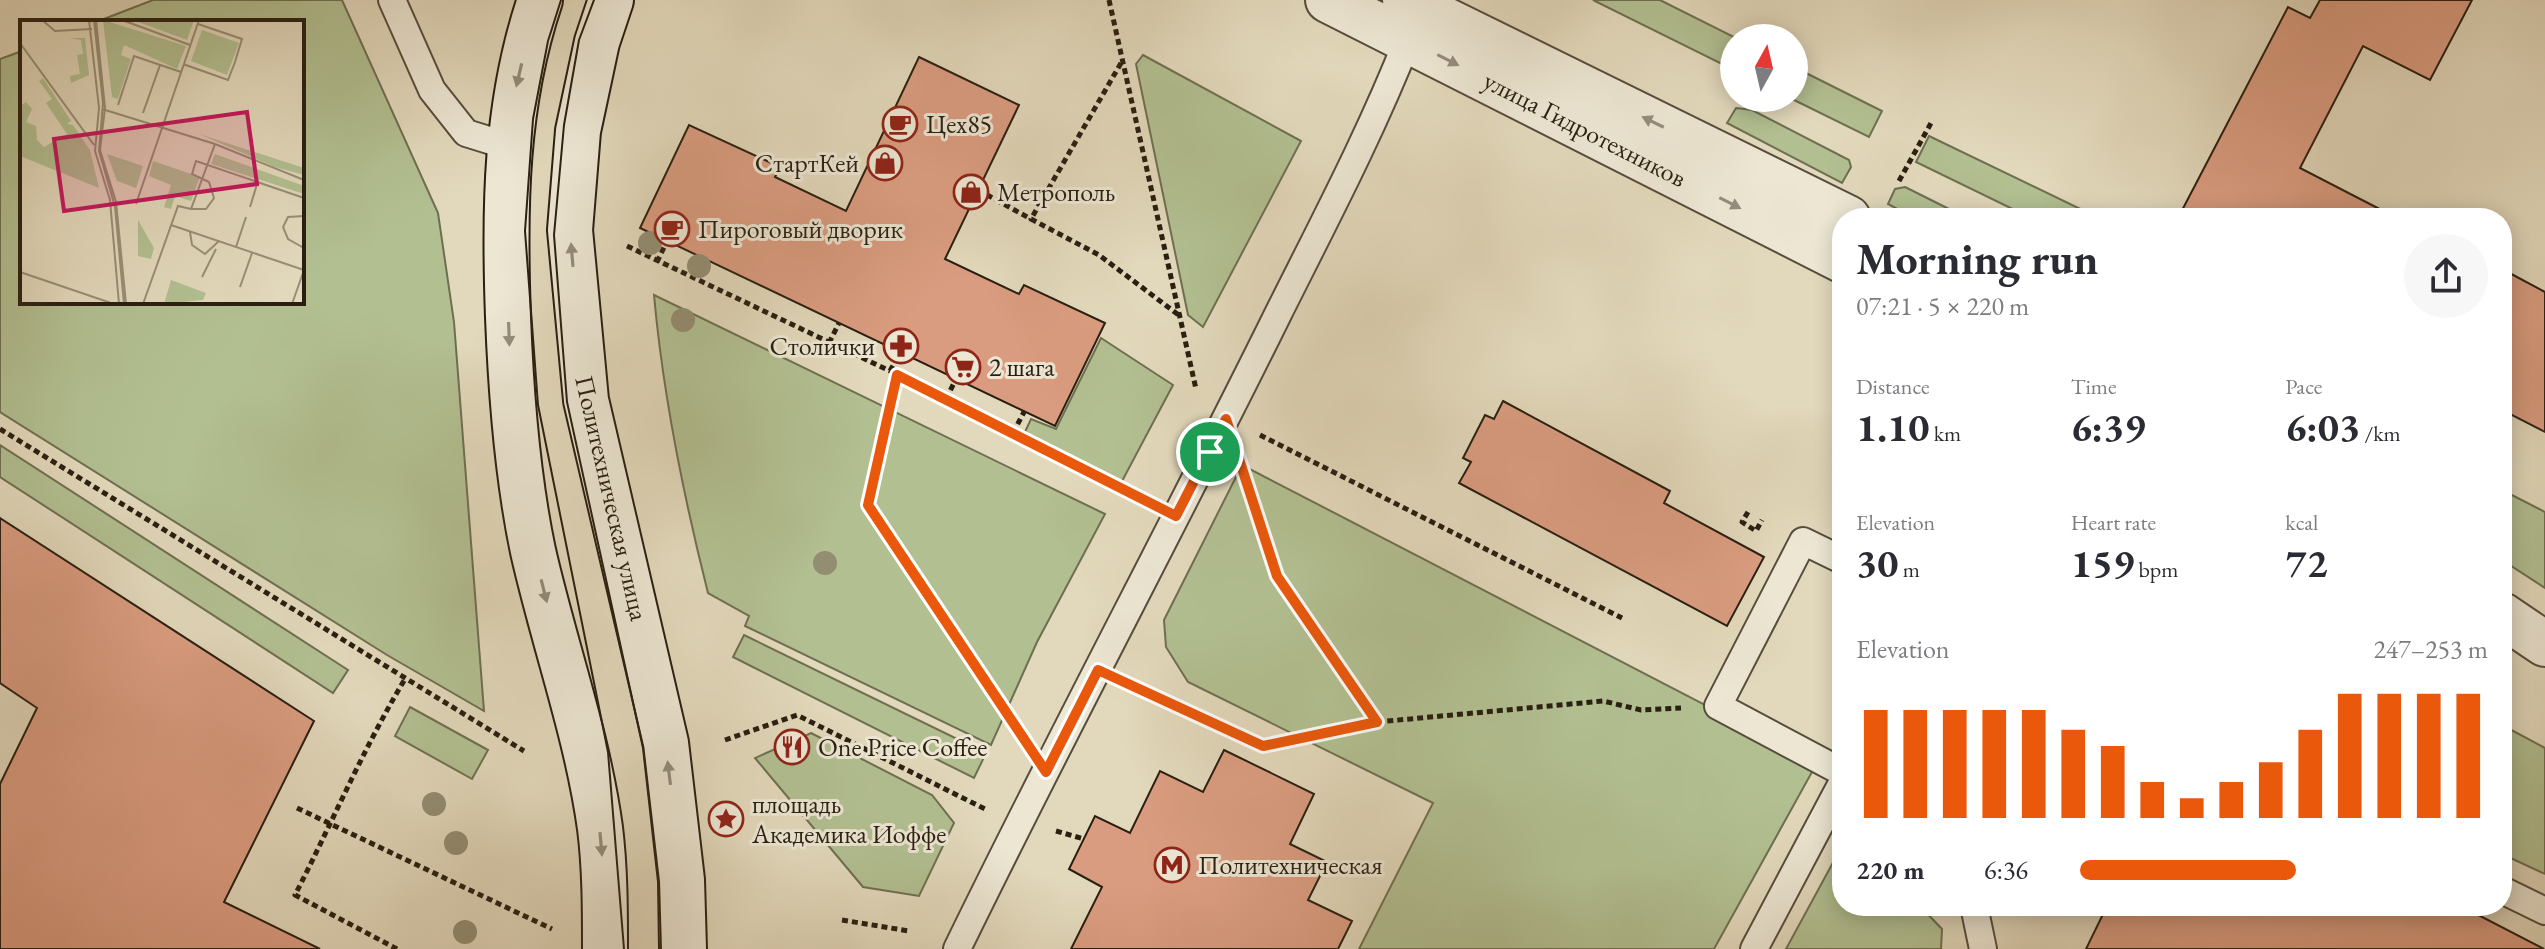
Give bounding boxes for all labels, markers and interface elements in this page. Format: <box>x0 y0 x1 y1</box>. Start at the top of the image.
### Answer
inset map <box>20 20 304 304</box>
north arrow <box>1720 24 1808 112</box>
map controls <box>1720 24 1808 112</box>
one-way arrow <box>1437 53 1460 66</box>
one-way arrow <box>512 63 525 88</box>
street label: улица Гидротехников <box>1478 63 1692 195</box>
cafe icon: Цех85 <box>881 105 919 143</box>
place label: Цех85 <box>926 107 992 141</box>
one-way arrow <box>1641 115 1664 129</box>
shop icon: СтартКей <box>866 144 904 182</box>
place label: СтартКей <box>755 146 859 180</box>
shop icon: Метрополь <box>952 173 990 211</box>
place label: Метрополь <box>997 175 1115 209</box>
one-way arrow <box>1718 196 1741 209</box>
cafe icon: Пироговый дворик <box>653 210 691 248</box>
place label: Пироговый дворик <box>698 212 903 246</box>
text: Morning run <box>1856 230 2098 287</box>
button: share <box>2404 234 2488 318</box>
one-way arrow <box>565 242 578 267</box>
text: 07:21 · 5 × 220 m <box>1856 289 2029 323</box>
one-way arrow <box>502 322 515 347</box>
pharmacy icon: Столички <box>882 327 920 365</box>
place label: Столички <box>770 329 875 363</box>
supermarket icon: 2 шага <box>944 348 982 386</box>
place label: 2 шага <box>989 350 1055 384</box>
street label: Политехническая улица <box>567 372 657 624</box>
text: Distance <box>1856 372 1929 401</box>
text: Time <box>2071 372 2116 401</box>
text: Pace <box>2285 372 2322 401</box>
text: 1.10 <box>1856 401 1929 453</box>
text: 6:39 <box>2071 401 2145 453</box>
text: 6:03 <box>2285 401 2360 453</box>
pin <box>1176 418 1244 486</box>
text: km <box>1929 419 1961 448</box>
text: /km <box>2360 419 2401 448</box>
icon: arrive <box>1188 430 1232 474</box>
text: Elevation <box>1856 508 1935 537</box>
text: Heart rate <box>2071 508 2156 537</box>
text: kcal <box>2285 508 2318 537</box>
text: 30 <box>1856 537 1898 589</box>
text: 159 <box>2071 537 2134 589</box>
text: 72 <box>2285 537 2328 589</box>
text: m <box>1898 555 1920 584</box>
text: bpm <box>2134 555 2178 584</box>
one-way arrow <box>538 579 550 604</box>
text: Elevation <box>1856 632 1950 666</box>
text: 247–253 m <box>2373 632 2488 666</box>
restaurant icon: One Price Coffee <box>773 728 811 766</box>
place label: One Price Coffee <box>818 730 987 764</box>
one-way arrow <box>663 760 676 785</box>
place label: площадь Академика Иоффе <box>751 787 946 851</box>
place icon: площадь Академика Иоффе <box>707 800 745 838</box>
one-way arrow <box>595 832 608 857</box>
metro station icon: Политехническая <box>1153 846 1191 884</box>
place label: Политехническая <box>1198 848 1383 882</box>
text: 220 m <box>1856 853 1924 887</box>
text: 6:36 <box>1984 853 2028 887</box>

